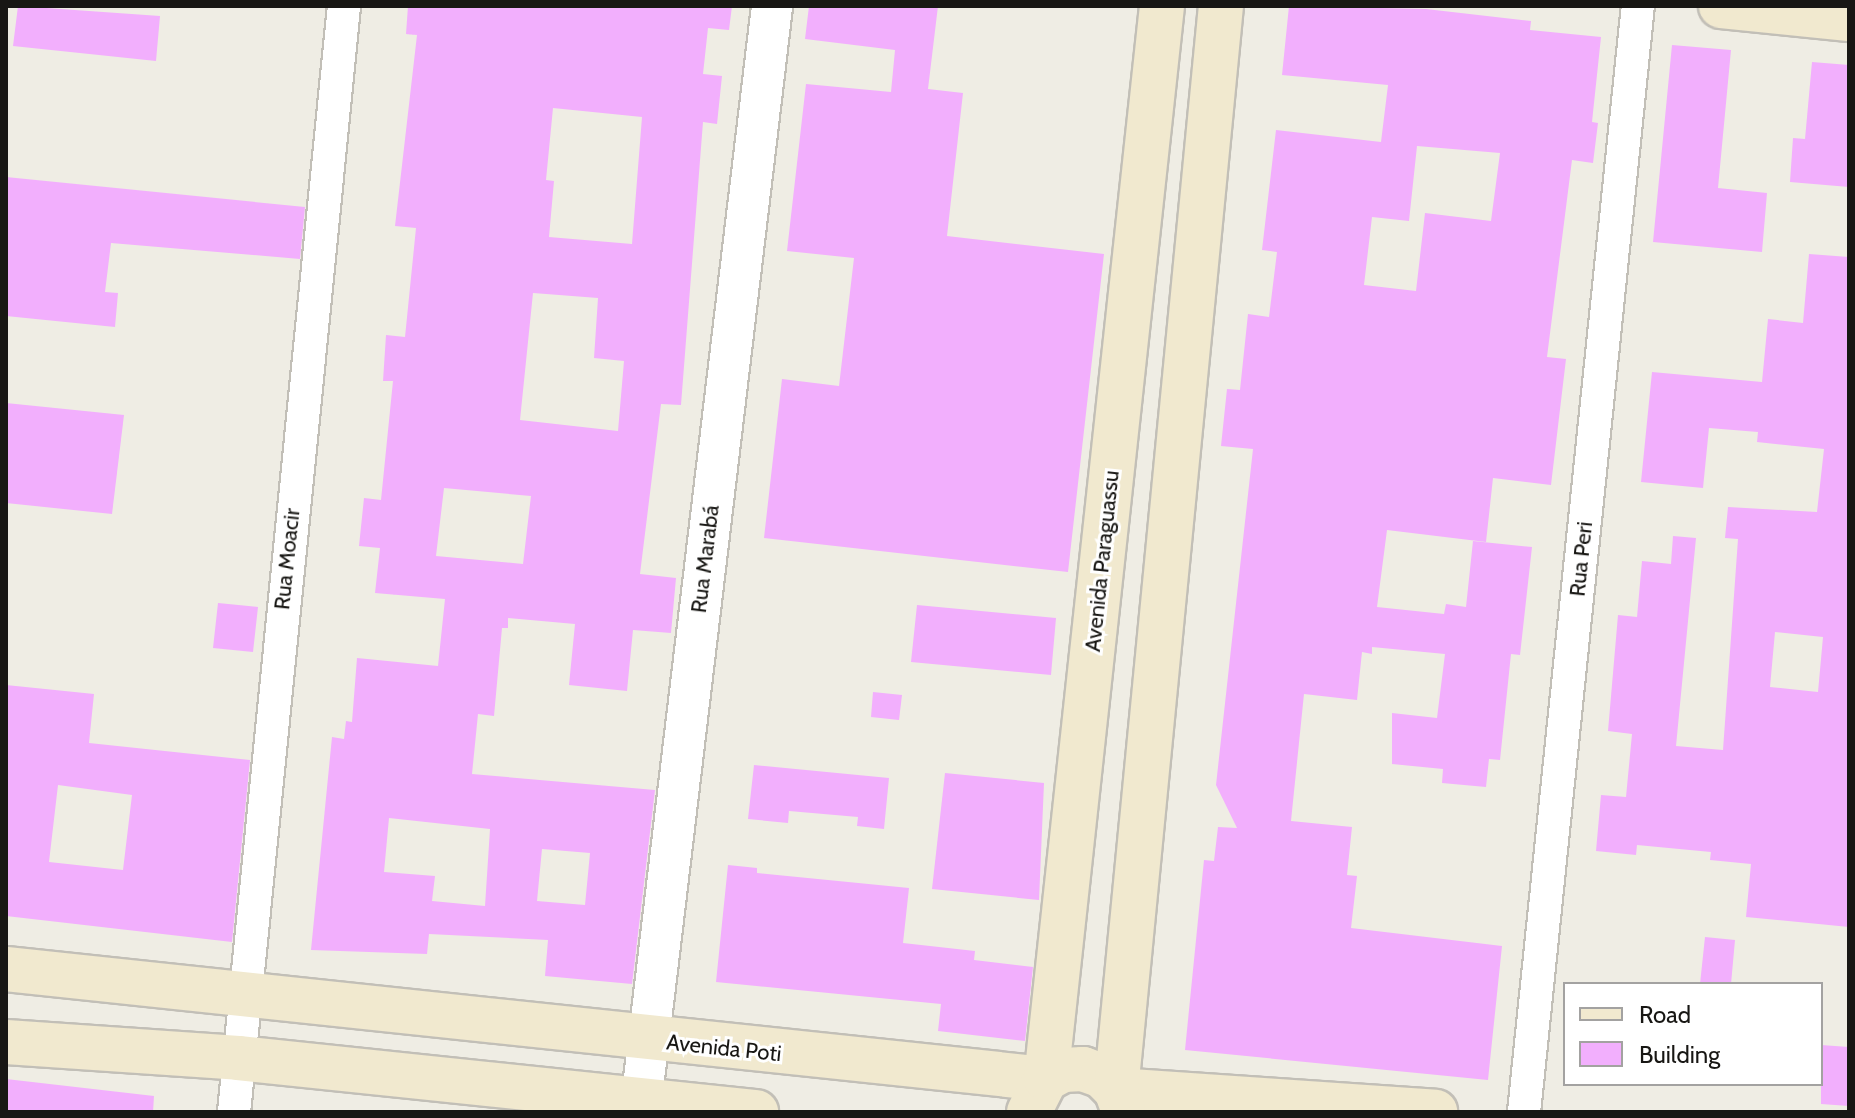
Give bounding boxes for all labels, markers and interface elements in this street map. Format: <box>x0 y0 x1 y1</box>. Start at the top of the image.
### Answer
street label: Avenida Paraguassu <box>1079 469 1125 653</box>
street label: Rua Marabá <box>685 504 725 614</box>
street label: Rua Moacir <box>269 507 305 611</box>
street label: Rua Peri <box>1564 520 1598 598</box>
legend <box>1563 982 1823 1086</box>
text: Road <box>1639 1000 1691 1029</box>
street label: Avenida Poti <box>665 1029 783 1067</box>
text: Building <box>1639 1040 1720 1069</box>

